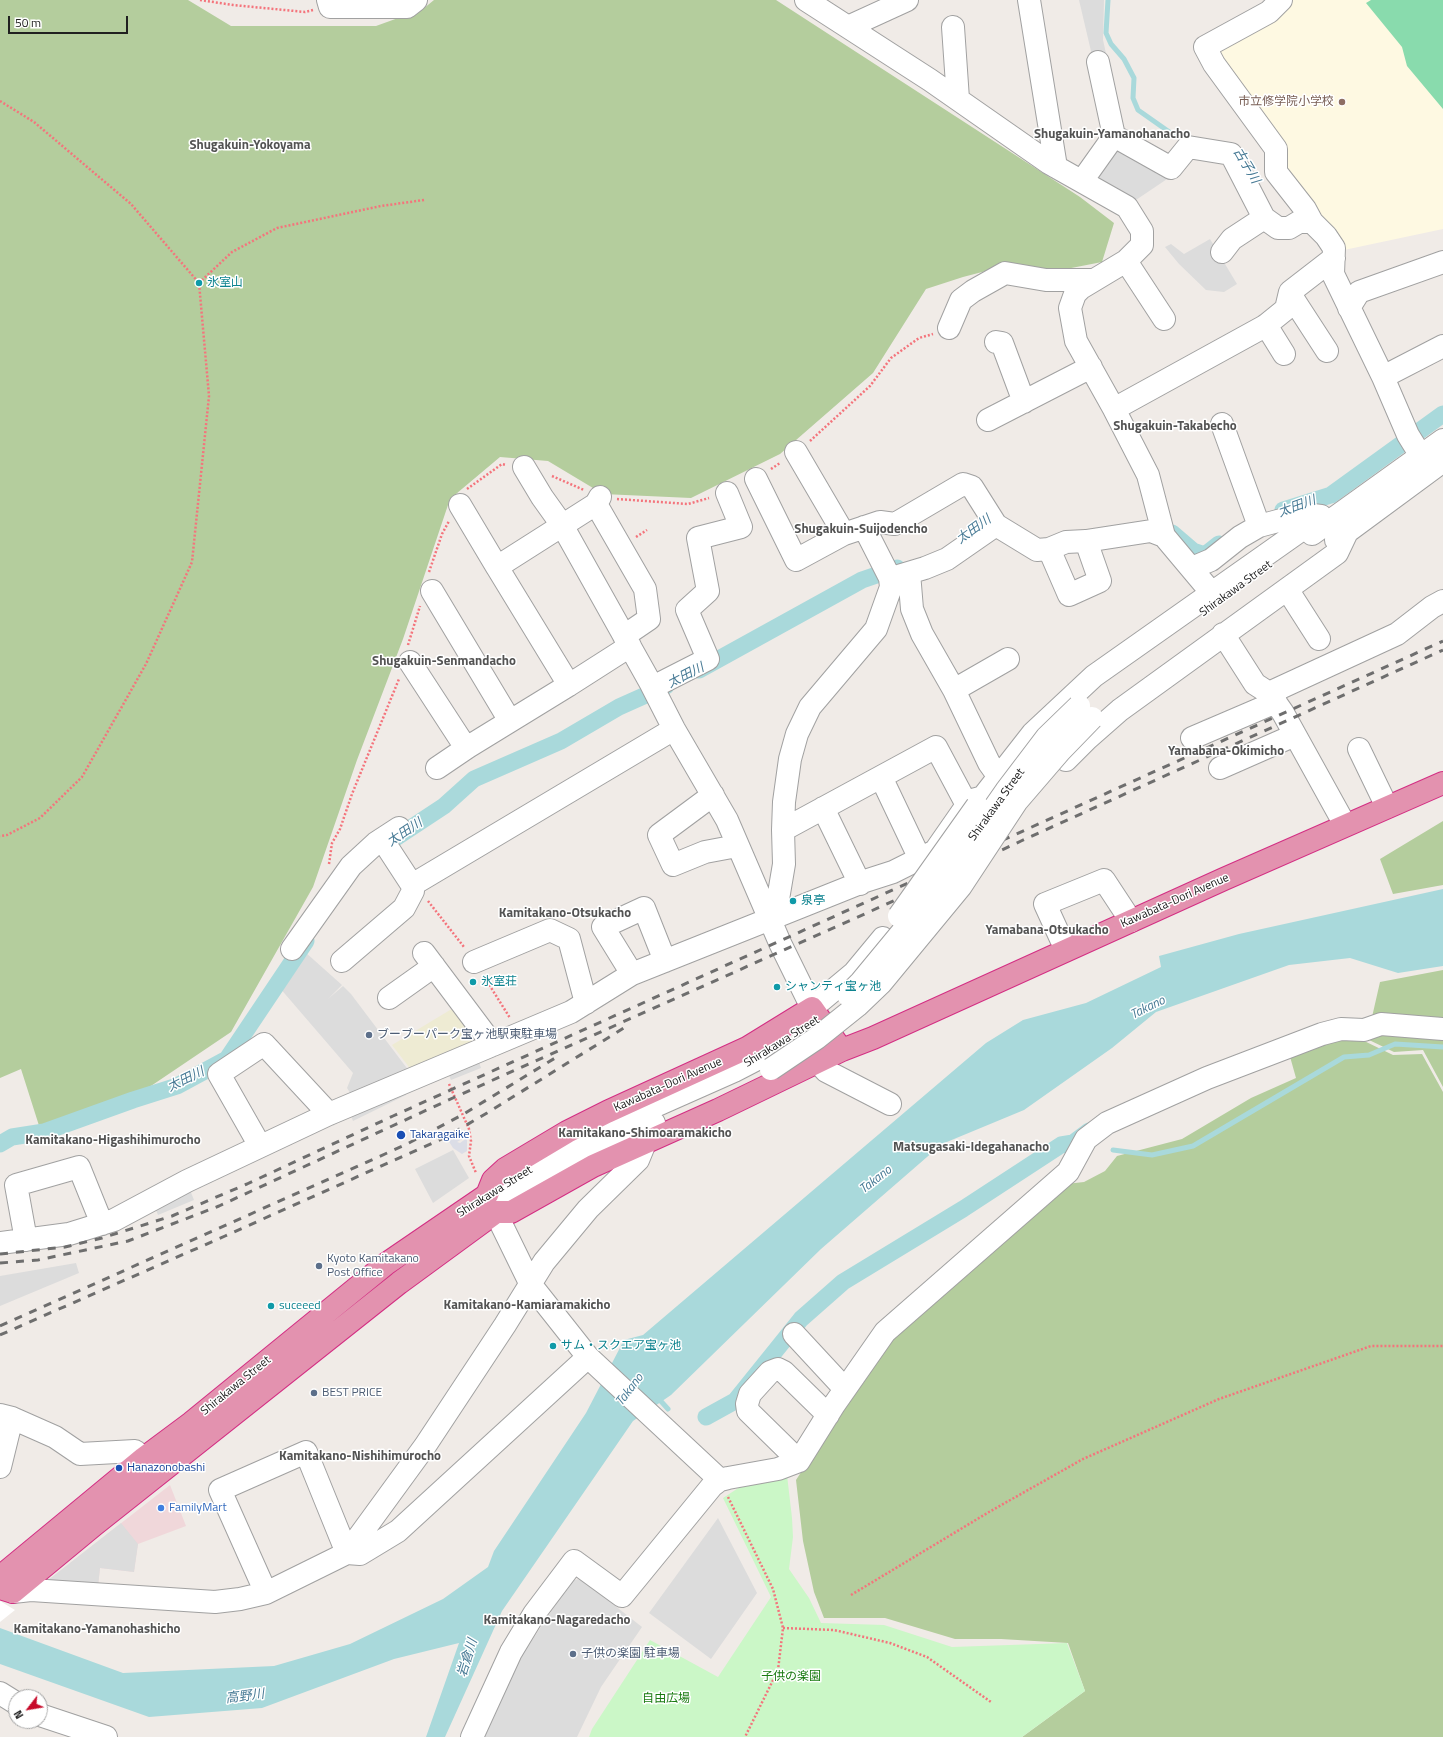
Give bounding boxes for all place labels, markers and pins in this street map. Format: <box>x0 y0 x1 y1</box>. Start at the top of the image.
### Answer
place label: 市立修学院小学校 <box>1238 95 1334 109</box>
marker: 市立修学院小学校 <box>1337 97 1347 107</box>
place label: 氷室山 <box>207 276 243 290</box>
marker: 氷室山 <box>194 278 204 288</box>
place label: 泉亭 <box>801 894 825 908</box>
marker: 泉亭 <box>788 896 798 906</box>
place label: 氷室荘 <box>481 975 517 989</box>
marker: 氷室荘 <box>468 977 478 987</box>
place label: シャンティ宝ヶ池 <box>785 980 881 994</box>
marker: シャンティ宝ヶ池 <box>772 982 782 992</box>
place label: ブーブーパーク宝ヶ池駅東駐車場 <box>377 1028 557 1042</box>
marker: ブーブーパーク宝ヶ池駅東駐車場 <box>364 1030 374 1040</box>
place label: Takaragaike <box>410 1128 470 1142</box>
marker: Takaragaike <box>395 1129 407 1141</box>
place label: Kyoto Kamitakano Post Office <box>327 1252 419 1280</box>
marker: Kyoto Kamitakano Post Office <box>314 1261 324 1271</box>
place label: suceeed <box>279 1299 321 1313</box>
marker: suceeed <box>266 1301 276 1311</box>
place label: サム・スクエア宝ヶ池 <box>561 1339 681 1353</box>
marker: サム・スクエア宝ヶ池 <box>548 1341 558 1351</box>
place label: BEST PRICE <box>322 1386 382 1400</box>
marker: BEST PRICE <box>309 1388 319 1398</box>
place label: Hanazonobashi <box>127 1461 205 1475</box>
marker: Hanazonobashi <box>114 1463 124 1473</box>
place label: FamilyMart <box>169 1501 227 1515</box>
marker: FamilyMart <box>156 1503 166 1513</box>
place label: 子供の楽園 駐車場 <box>581 1647 680 1661</box>
marker: 子供の楽園 駐車場 <box>568 1649 578 1659</box>

